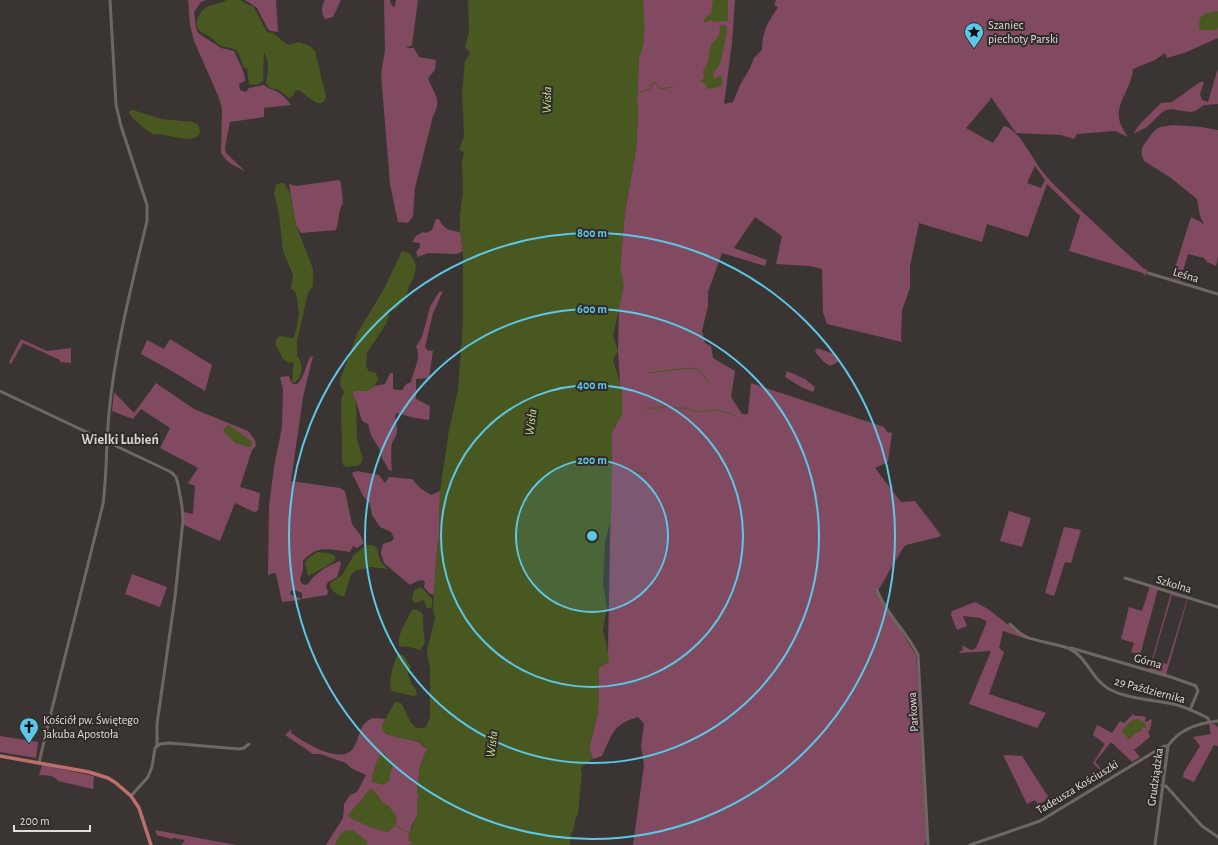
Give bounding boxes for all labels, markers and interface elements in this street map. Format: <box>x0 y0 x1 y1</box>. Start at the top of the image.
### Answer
place label: Szaniec piechoty Parski <box>988 19 1058 46</box>
place icon: Szaniec piechoty Parski <box>963 21 985 49</box>
water label: Wisła <box>541 86 554 114</box>
text: 800 m <box>577 227 607 239</box>
street label: Leśna <box>1172 265 1201 285</box>
text: 600 m <box>577 303 607 315</box>
text: 400 m <box>577 379 607 391</box>
water label: Wisła <box>523 408 540 436</box>
district label: Wielki Lubień <box>81 433 159 447</box>
text: 200 m <box>577 454 607 466</box>
centre of rings <box>585 529 599 543</box>
street label: Szkolna <box>1155 573 1194 595</box>
street label: Górna <box>1133 651 1164 671</box>
street label: 29 Października <box>1113 675 1187 705</box>
street label: Parkowa <box>906 691 920 732</box>
place label: Kościół pw. Świętego Jakuba Apostoła <box>43 712 139 740</box>
church icon: Kościół pw. Świętego Jakuba Apostoła <box>18 716 40 744</box>
water label: Wisła <box>484 730 501 758</box>
street label: Grudziądzka <box>1145 747 1165 807</box>
street label: Tadeusza Kościuszki <box>1034 758 1120 816</box>
scale bar <box>14 807 90 833</box>
text: 200 m <box>20 815 50 827</box>

